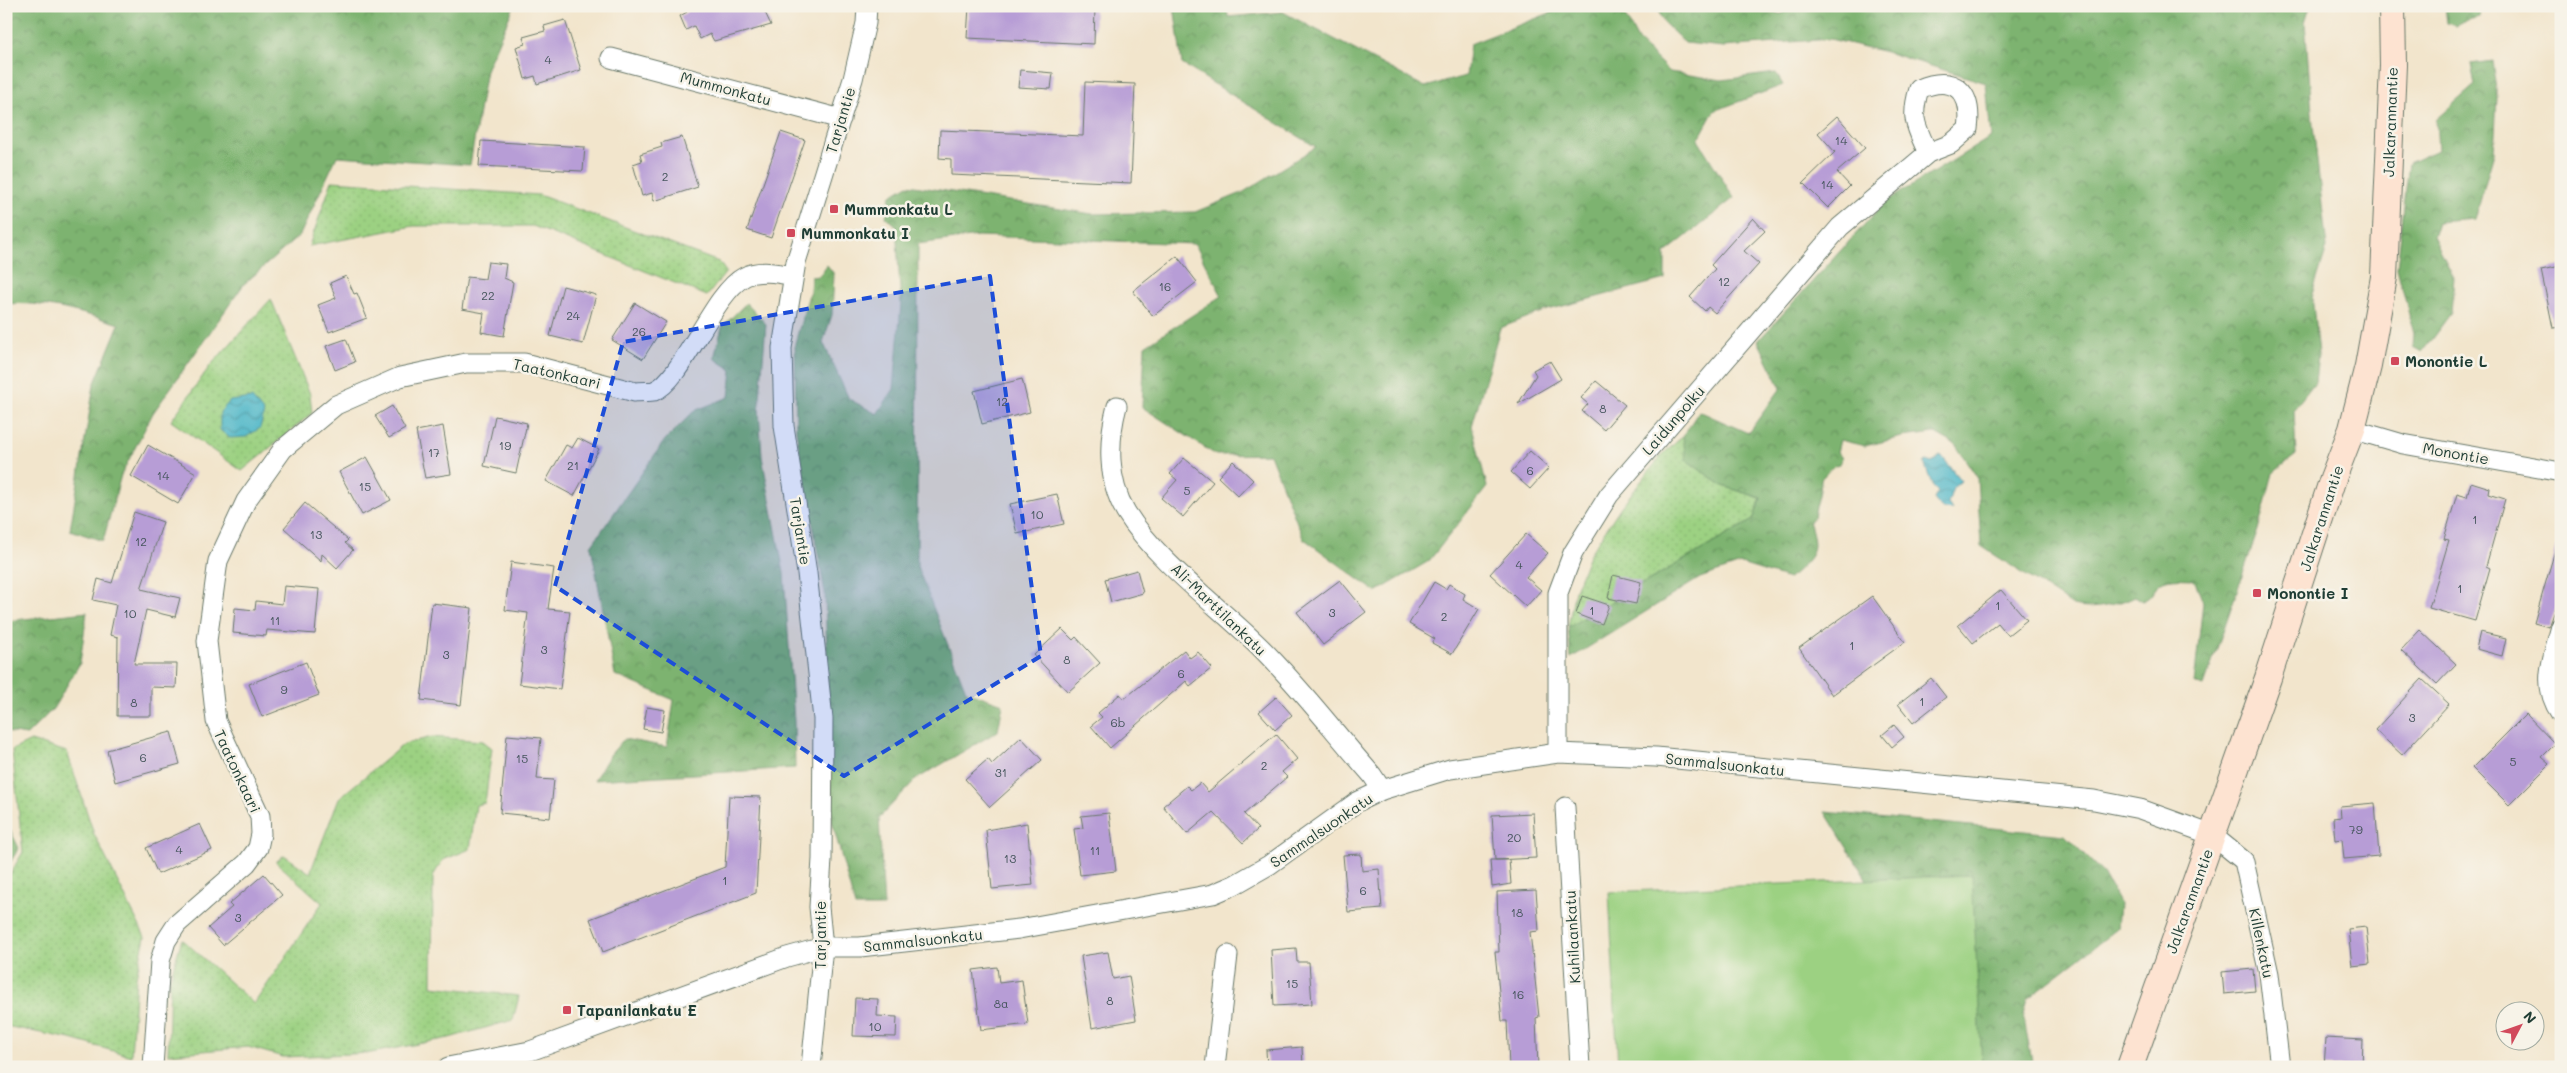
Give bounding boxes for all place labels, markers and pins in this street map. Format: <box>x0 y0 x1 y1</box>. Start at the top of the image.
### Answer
place label: Mummonkatu L <box>844 199 953 219</box>
marker: Mummonkatu L <box>828 203 840 215</box>
place label: Mummonkatu I <box>801 223 909 243</box>
marker: Mummonkatu I <box>785 227 797 239</box>
place label: Monontie L <box>2405 351 2488 371</box>
marker: Monontie L <box>2389 355 2401 367</box>
place label: Monontie I <box>2267 583 2349 603</box>
marker: Monontie I <box>2251 587 2263 599</box>
place label: Tapanilankatu E <box>577 1000 697 1020</box>
marker: Tapanilankatu E <box>561 1004 573 1016</box>

